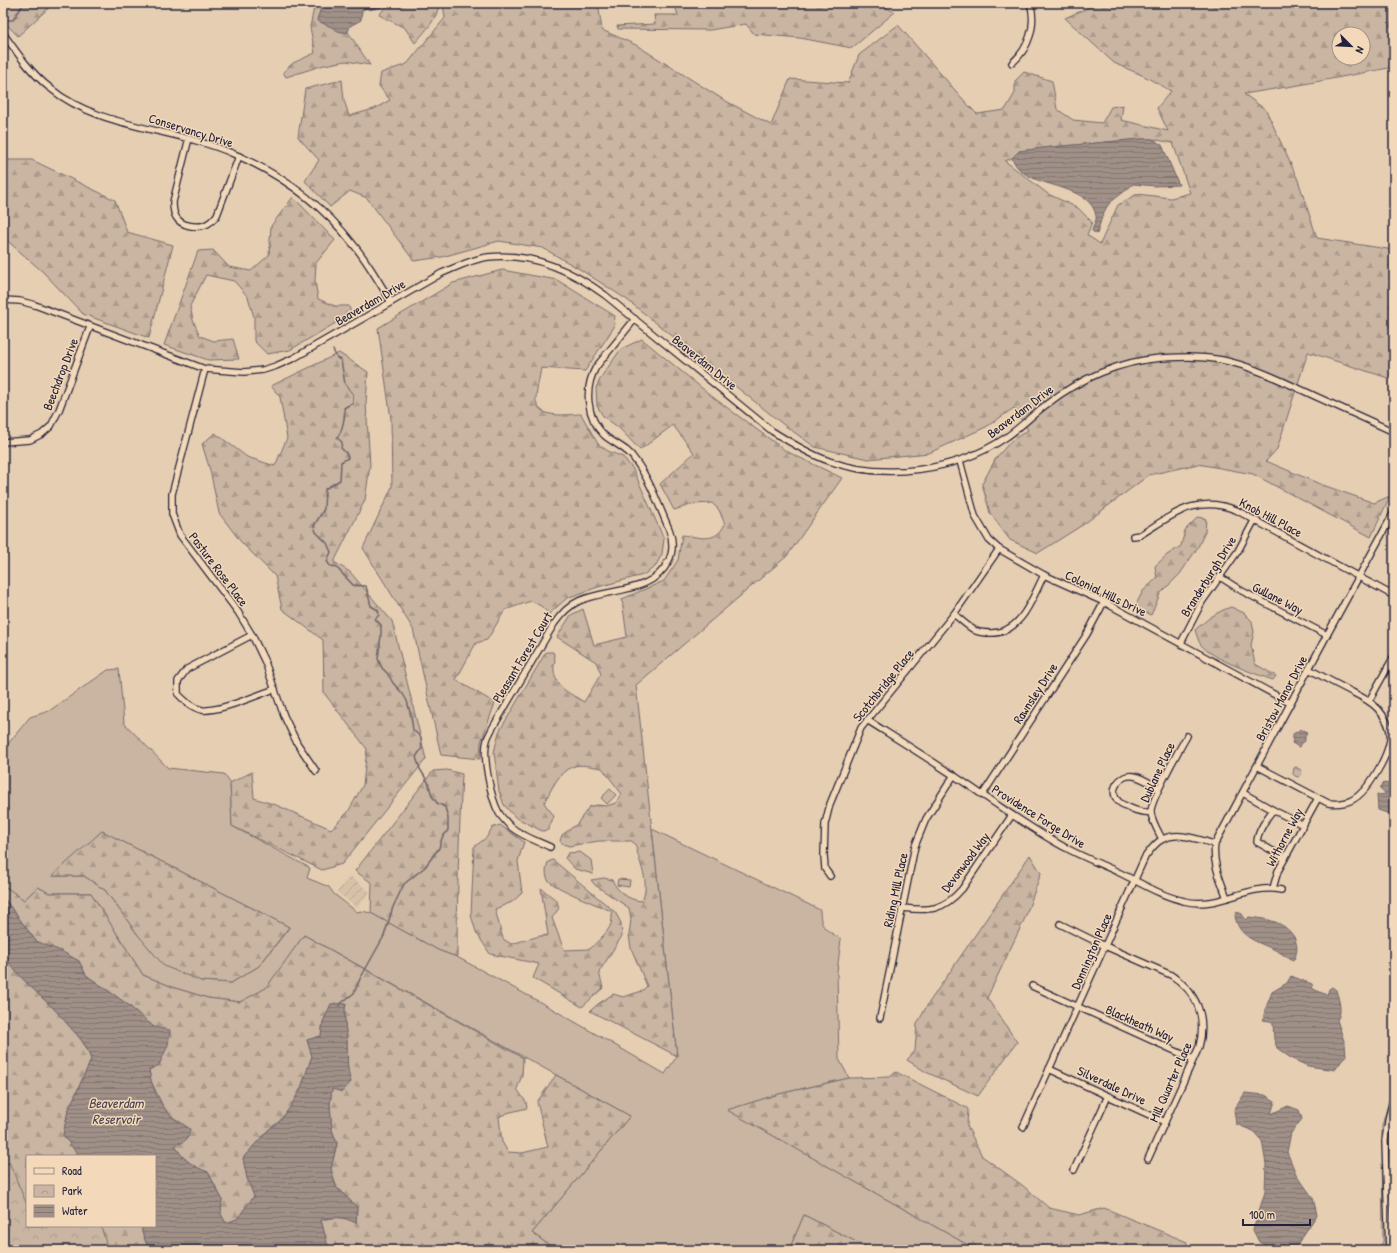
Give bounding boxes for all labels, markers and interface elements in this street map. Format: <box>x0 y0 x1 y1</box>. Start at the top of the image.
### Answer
north arrow <box>1331 26 1371 66</box>
text: N <box>1352 45 1368 56</box>
street label: Conservancy Drive <box>146 109 236 151</box>
street label: Beaverdam Drive <box>331 275 409 329</box>
street label: Beaverdam Drive <box>669 330 741 394</box>
street label: Beechdrop Drive <box>38 335 82 413</box>
street label: Beaverdam Drive <box>983 380 1057 442</box>
street label: Knob Hill Place <box>1236 493 1306 541</box>
street label: Pasture Rose Place <box>185 528 253 610</box>
street label: Branderburgh Drive <box>1176 532 1240 620</box>
street label: Colonial Hills Drive <box>1062 566 1150 620</box>
street label: Gullane Way <box>1250 578 1307 619</box>
street label: Pleasant Forest Court <box>488 608 557 706</box>
street label: Scotchbridge Place <box>848 645 918 725</box>
street label: Bristow Manor Drive <box>1251 652 1311 744</box>
street label: Rawnsley Drive <box>1009 659 1061 727</box>
street label: Dublane Place <box>1135 739 1179 805</box>
street label: Providence Forge Drive <box>989 780 1089 852</box>
street label: Withorne Way <box>1261 804 1307 869</box>
street label: Devonwood Way <box>936 828 994 896</box>
street label: Riding Mill Place <box>878 851 912 929</box>
street label: Donnington Place <box>1066 910 1116 992</box>
street label: Blackheath Way <box>1103 1000 1177 1046</box>
street label: Mill Quarter Place <box>1144 1039 1196 1125</box>
street label: Silverdale Drive <box>1075 1061 1149 1109</box>
water label: Beaverdam Reservoir <box>88 1093 144 1128</box>
legend <box>26 1155 156 1227</box>
text: Road <box>62 1162 82 1179</box>
text: Park <box>62 1182 82 1199</box>
scale bar <box>1243 1201 1310 1227</box>
text: Water <box>62 1202 88 1219</box>
text: 100 m <box>1249 1206 1275 1223</box>

